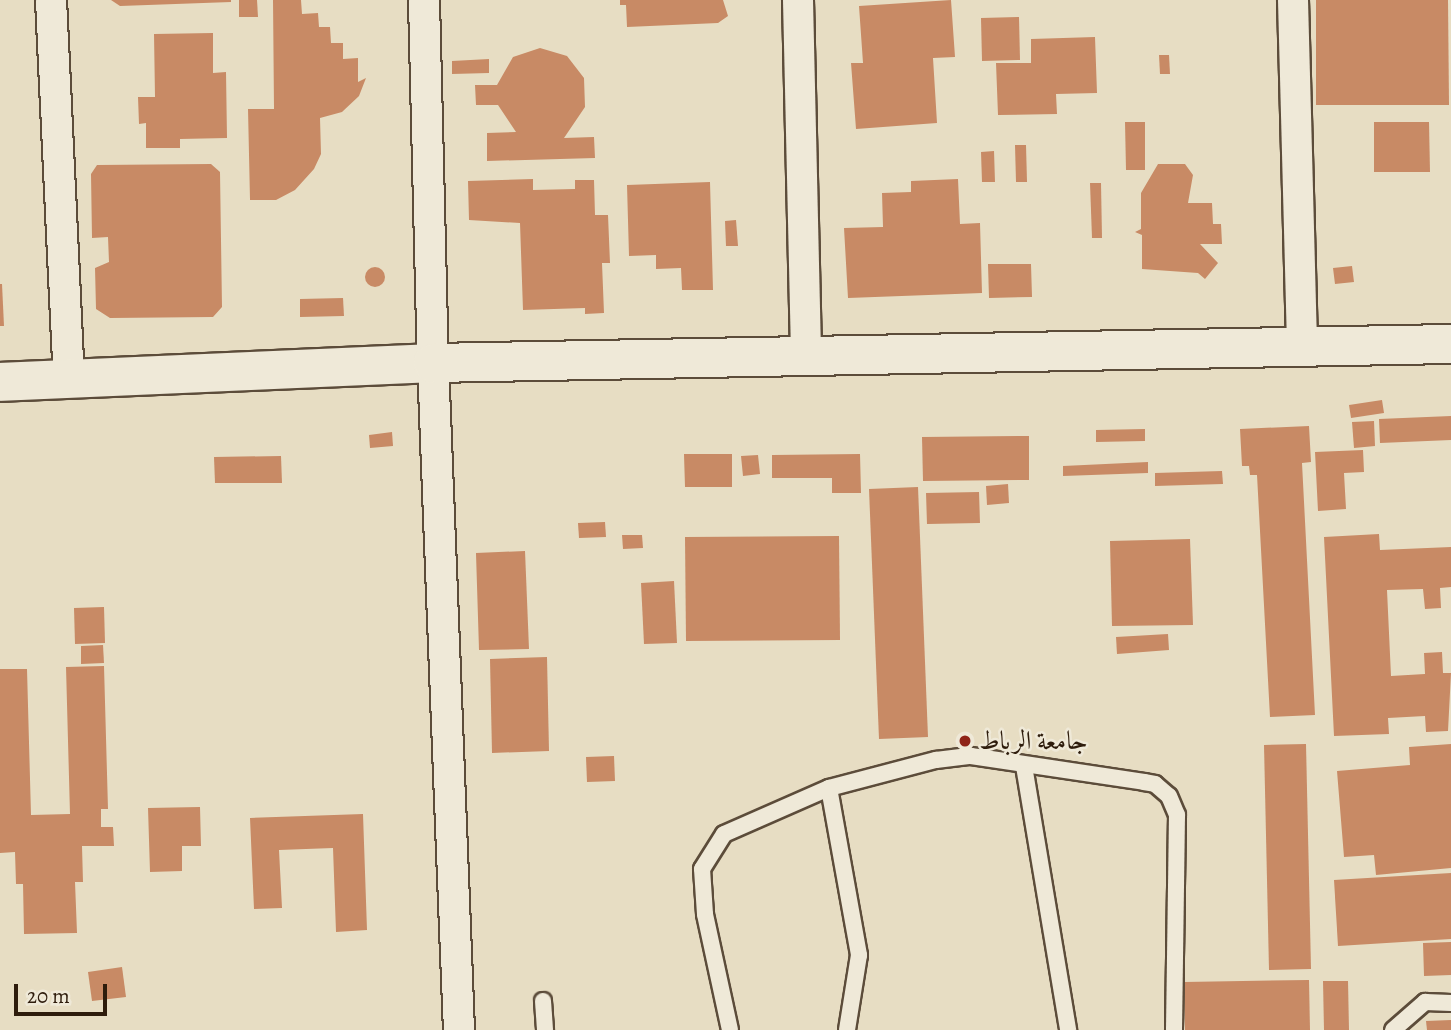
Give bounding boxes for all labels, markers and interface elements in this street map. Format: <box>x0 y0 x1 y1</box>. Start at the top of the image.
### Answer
place label: جامعة الرباط <box>979 725 1088 757</box>
marker: جامعة الرباط <box>957 733 973 749</box>
scale bar <box>18 970 110 1014</box>
text: 20 m <box>27 982 70 1010</box>

